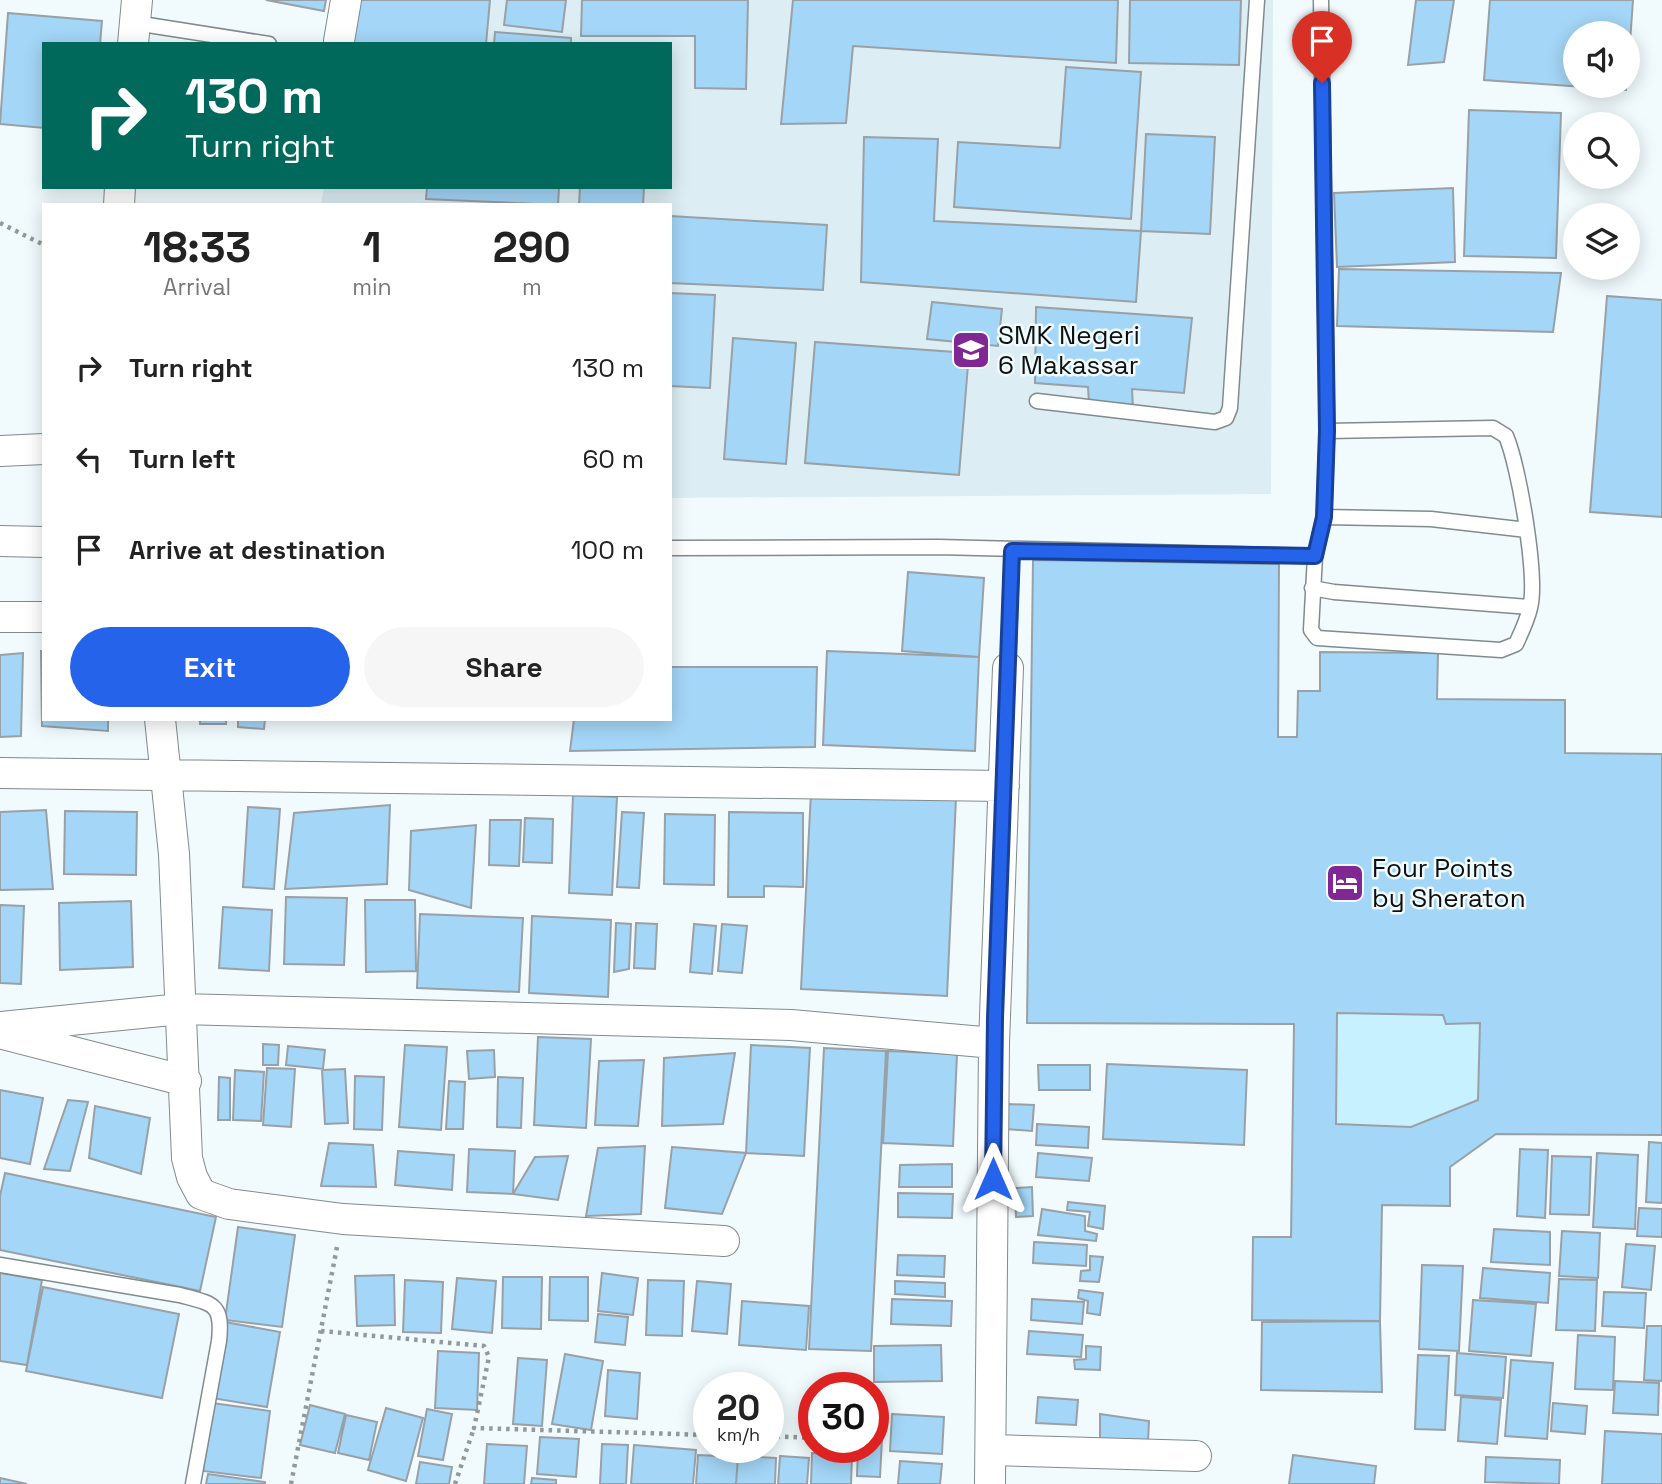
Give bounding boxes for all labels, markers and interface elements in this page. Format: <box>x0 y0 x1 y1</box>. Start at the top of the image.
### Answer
pin <box>1292 11 1352 83</box>
map controls <box>1563 21 1640 280</box>
button: sound <box>1563 21 1640 98</box>
icon: arrive <box>1303 22 1341 60</box>
text: 130 m <box>185 65 323 127</box>
icon: right <box>70 70 161 161</box>
button: search <box>1563 112 1640 189</box>
text: Turn right <box>185 126 335 166</box>
button: layers <box>1563 203 1640 280</box>
text: 18:33 <box>143 221 251 274</box>
text: 1 <box>362 221 381 274</box>
text: 290 <box>493 221 571 274</box>
text: Arrival <box>163 272 231 302</box>
text: min <box>352 272 392 302</box>
text: m <box>522 272 542 302</box>
place label: SMK Negeri 6 Makassar <box>998 318 1140 382</box>
school or university icon: SMK Negeri 6 Makassar <box>950 329 992 371</box>
icon: right <box>70 349 108 387</box>
text: Turn right <box>129 351 253 385</box>
text: 130 m <box>572 351 644 385</box>
icon: left <box>70 440 108 478</box>
text: Turn left <box>129 442 236 476</box>
text: 60 m <box>582 442 644 476</box>
icon: arrive <box>70 531 108 569</box>
text: Arrive at destination <box>129 533 386 567</box>
text: 100 m <box>571 533 644 567</box>
button: Exit <box>70 627 350 707</box>
button: Share <box>364 627 644 707</box>
place label: Four Points by Sheraton <box>1372 851 1526 915</box>
hotel icon: Four Points by Sheraton <box>1324 862 1366 904</box>
position arrow <box>956 1142 1030 1216</box>
speed limit sign: 30 <box>798 1372 889 1463</box>
text: 20 <box>717 1386 760 1430</box>
text: km/h <box>717 1423 760 1446</box>

